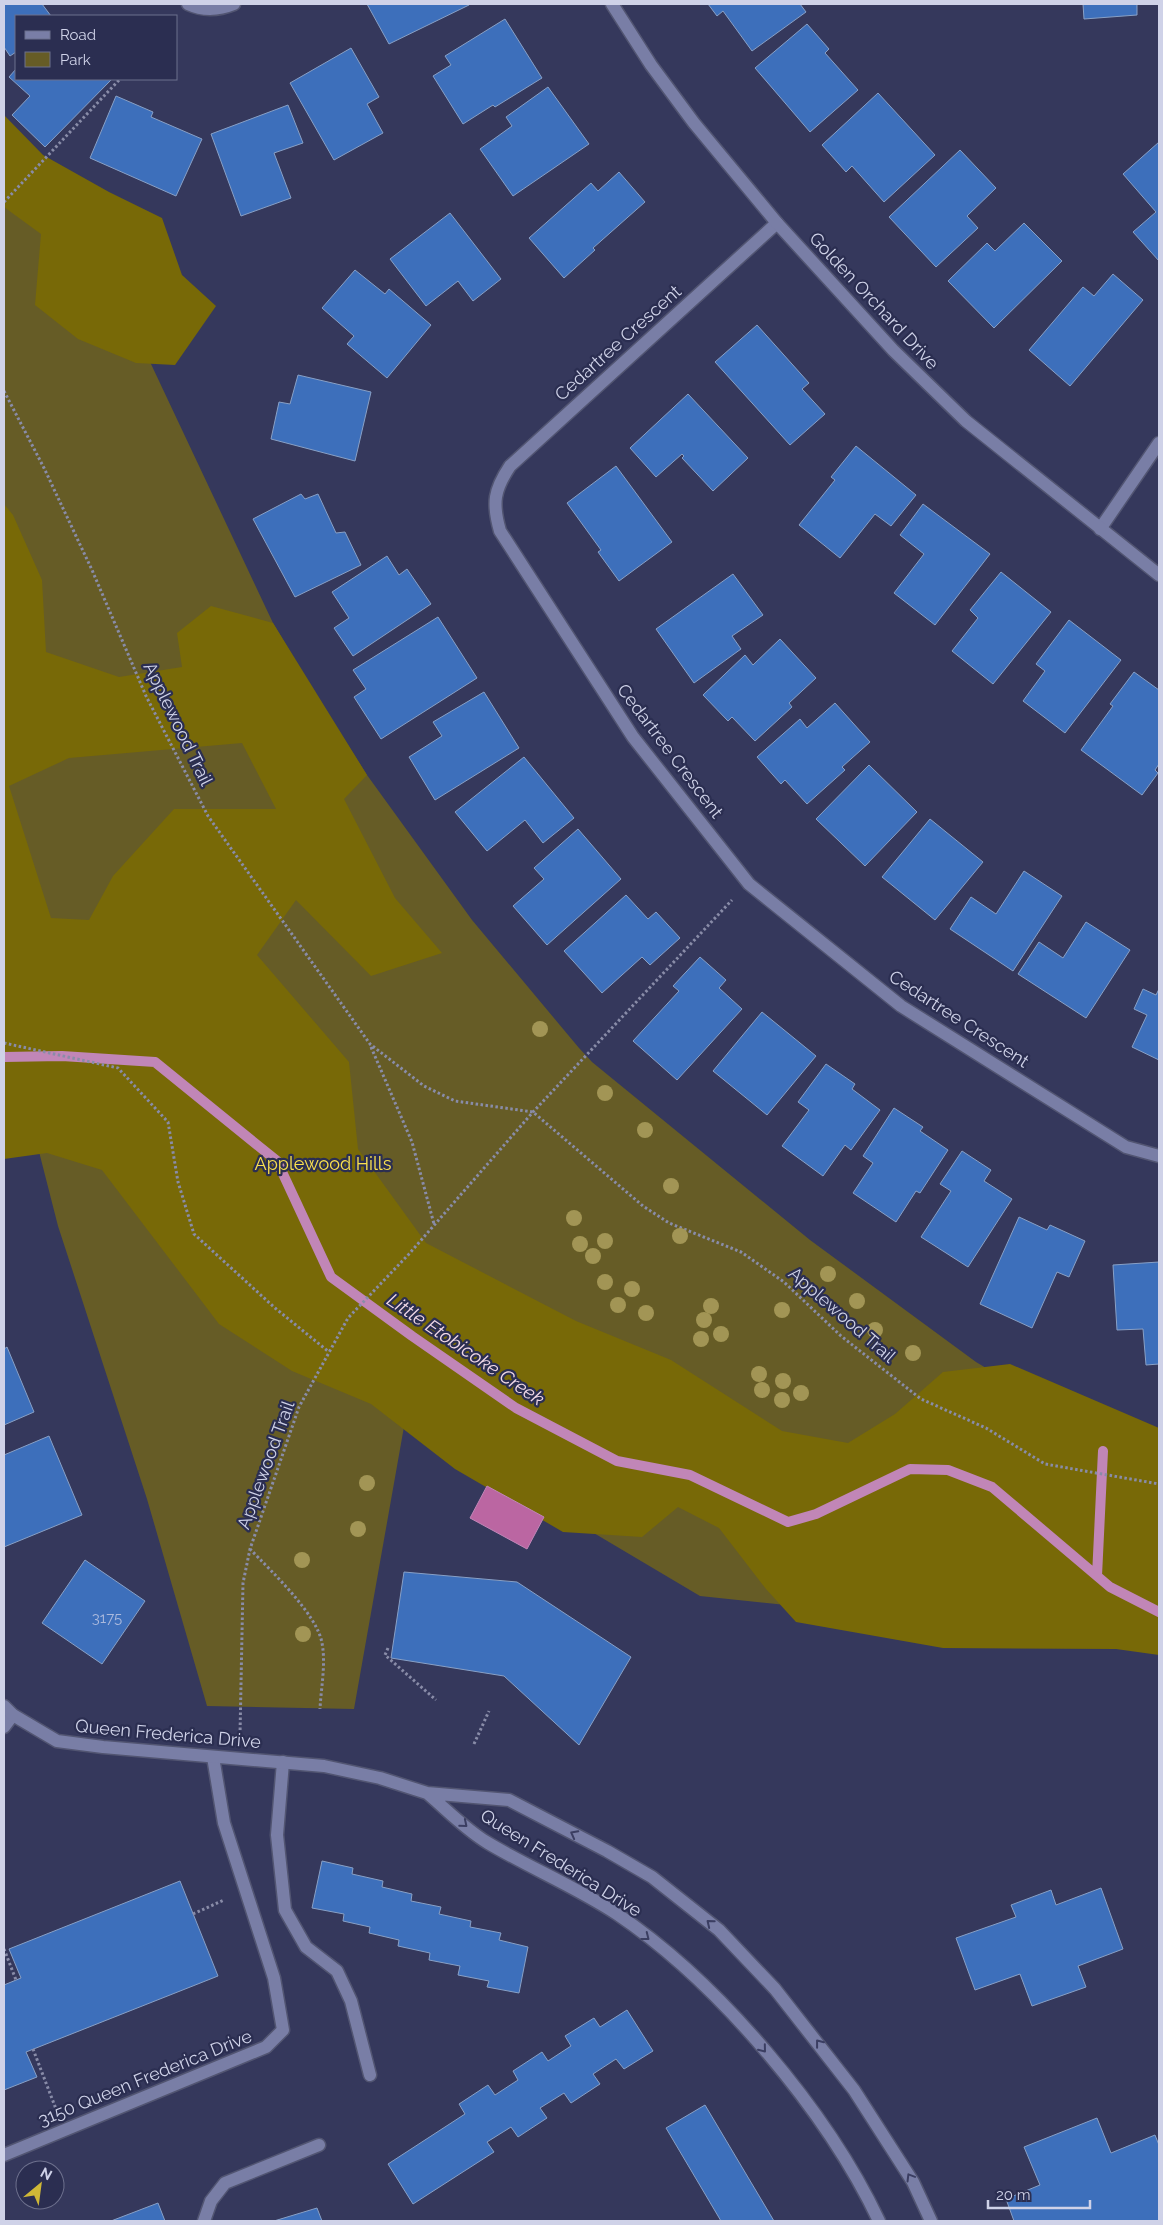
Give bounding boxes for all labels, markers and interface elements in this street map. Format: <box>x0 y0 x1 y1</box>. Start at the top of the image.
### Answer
legend <box>15 15 178 80</box>
text: Road <box>60 26 96 44</box>
text: Park <box>60 51 91 69</box>
street label: Golden Orchard Drive <box>805 228 944 374</box>
street label: Cedartree Crescent <box>550 280 685 405</box>
street label: Applewood Trail <box>139 659 217 789</box>
street label: Cedartree Crescent <box>613 680 728 822</box>
street label: Cedartree Crescent <box>885 966 1033 1072</box>
park label: Applewood Hills <box>255 1153 392 1174</box>
street label: Applewood Trail <box>785 1262 900 1367</box>
water label: Little Etobicoke Creek <box>383 1288 549 1410</box>
street label: Applewood Trail <box>233 1398 298 1532</box>
house number: 3175 <box>92 1609 122 1627</box>
street label: Queen Frederica Drive <box>74 1715 262 1752</box>
street label: Queen Frederica Drive <box>477 1804 646 1921</box>
one-way arrow <box>458 1818 467 1826</box>
one-way arrow <box>570 1830 579 1840</box>
one-way arrow <box>706 1920 715 1929</box>
one-way arrow <box>640 1931 649 1939</box>
street label: 3150 Queen Frederica Drive <box>35 2025 255 2130</box>
one-way arrow <box>816 2039 825 2049</box>
one-way arrow <box>757 2044 766 2053</box>
north arrow <box>15 2160 65 2210</box>
text: N <box>38 2164 55 2183</box>
one-way arrow <box>906 2174 916 2183</box>
scale bar <box>988 2178 1090 2210</box>
text: 20 m <box>996 2186 1031 2204</box>

